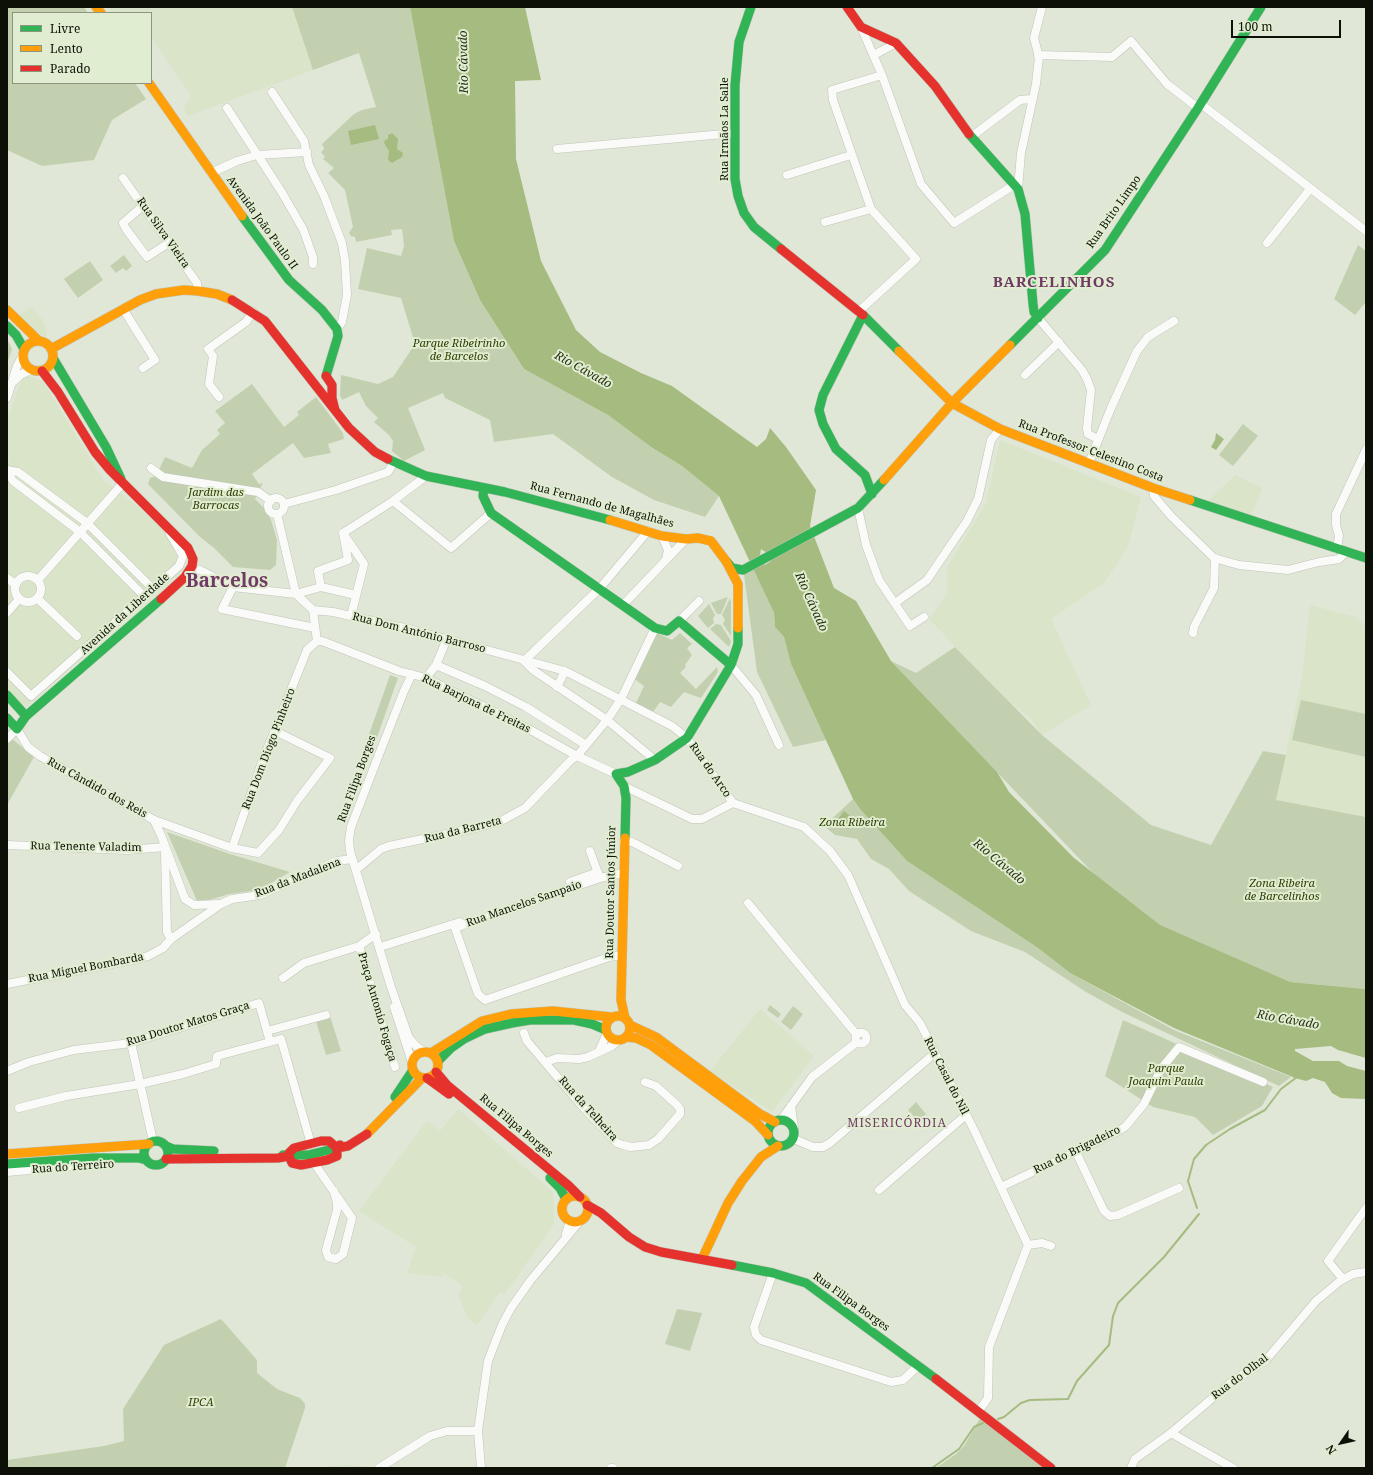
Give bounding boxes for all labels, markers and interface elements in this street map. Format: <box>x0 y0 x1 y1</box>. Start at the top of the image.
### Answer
legend <box>12 12 152 84</box>
scale bar <box>1233 12 1343 38</box>
text: 100 m <box>1238 18 1273 35</box>
text: Livre <box>50 20 80 37</box>
water label: Rio Cávado <box>456 30 472 94</box>
text: Lento <box>50 40 83 57</box>
text: Parado <box>50 60 90 77</box>
street label: Rua Irmãos La Salle <box>718 77 732 181</box>
street label: Rua Brito Limpo <box>1084 173 1144 251</box>
street label: Avenida João Paulo II <box>224 174 300 272</box>
street label: Rua Silva Vieira <box>134 195 192 271</box>
district label: BARCELINHOS <box>993 274 1115 292</box>
park label: Parque Ribeirinho de Barcelos <box>413 337 505 363</box>
water label: Rio Cávado <box>552 348 614 392</box>
street label: Rua Professor Celestino Costa <box>1017 417 1165 485</box>
street label: Rua Fernando de Magalhães <box>529 479 675 531</box>
park label: Jardim das Barrocas <box>188 486 244 512</box>
water label: Rio Cávado <box>792 570 830 634</box>
street label: Avenida da Liberdade <box>78 571 172 657</box>
district label: Barcelos <box>186 571 268 593</box>
street label: Rua Dom António Barroso <box>351 610 487 656</box>
street label: Rua Barjona de Freitas <box>420 672 532 736</box>
street label: Rua Dom Diogo Pinheiro <box>240 686 298 812</box>
street label: Rua Filipa Borges <box>335 734 379 824</box>
street label: Rua do Arco <box>686 740 734 800</box>
street label: Rua Cândido dos Reis <box>45 755 149 821</box>
street label: Rua da Barreta <box>423 814 503 846</box>
park label: Zona Ribeira <box>819 816 885 830</box>
street label: Rua Doutor Santos Júnior <box>603 825 619 959</box>
water label: Rio Cávado <box>970 836 1028 888</box>
street label: Rua Tenente Valadim <box>30 839 142 855</box>
street label: Rua da Madalena <box>253 856 343 900</box>
park label: Zona Ribeira de Barcelinhos <box>1244 877 1320 903</box>
street label: Rua Mancelos Sampaio <box>465 878 583 930</box>
street label: Rua Miguel Bombarda <box>27 950 145 986</box>
street label: Praça Antonio Fogaça <box>355 951 399 1063</box>
street label: Rua Doutor Matos Graça <box>125 999 251 1049</box>
water label: Rio Cávado <box>1256 1007 1320 1033</box>
street label: Rua Casal do Nil <box>921 1035 971 1117</box>
park label: Parque Joaquim Paula <box>1129 1062 1203 1088</box>
street label: Rua da Telheira <box>556 1074 620 1144</box>
street label: Rua Filipa Borges <box>477 1092 555 1160</box>
district label: MISERICÓRDIA <box>847 1117 947 1131</box>
street label: Rua do Brigadeiro <box>1031 1123 1123 1177</box>
street label: Rua do Terreiro <box>31 1158 115 1176</box>
street label: Rua Filipa Borges <box>810 1270 892 1334</box>
street label: Rua do Olhal <box>1209 1351 1271 1403</box>
park label: IPCA <box>188 1396 214 1410</box>
north arrow <box>1321 1423 1361 1463</box>
text: N <box>1322 1442 1339 1458</box>

